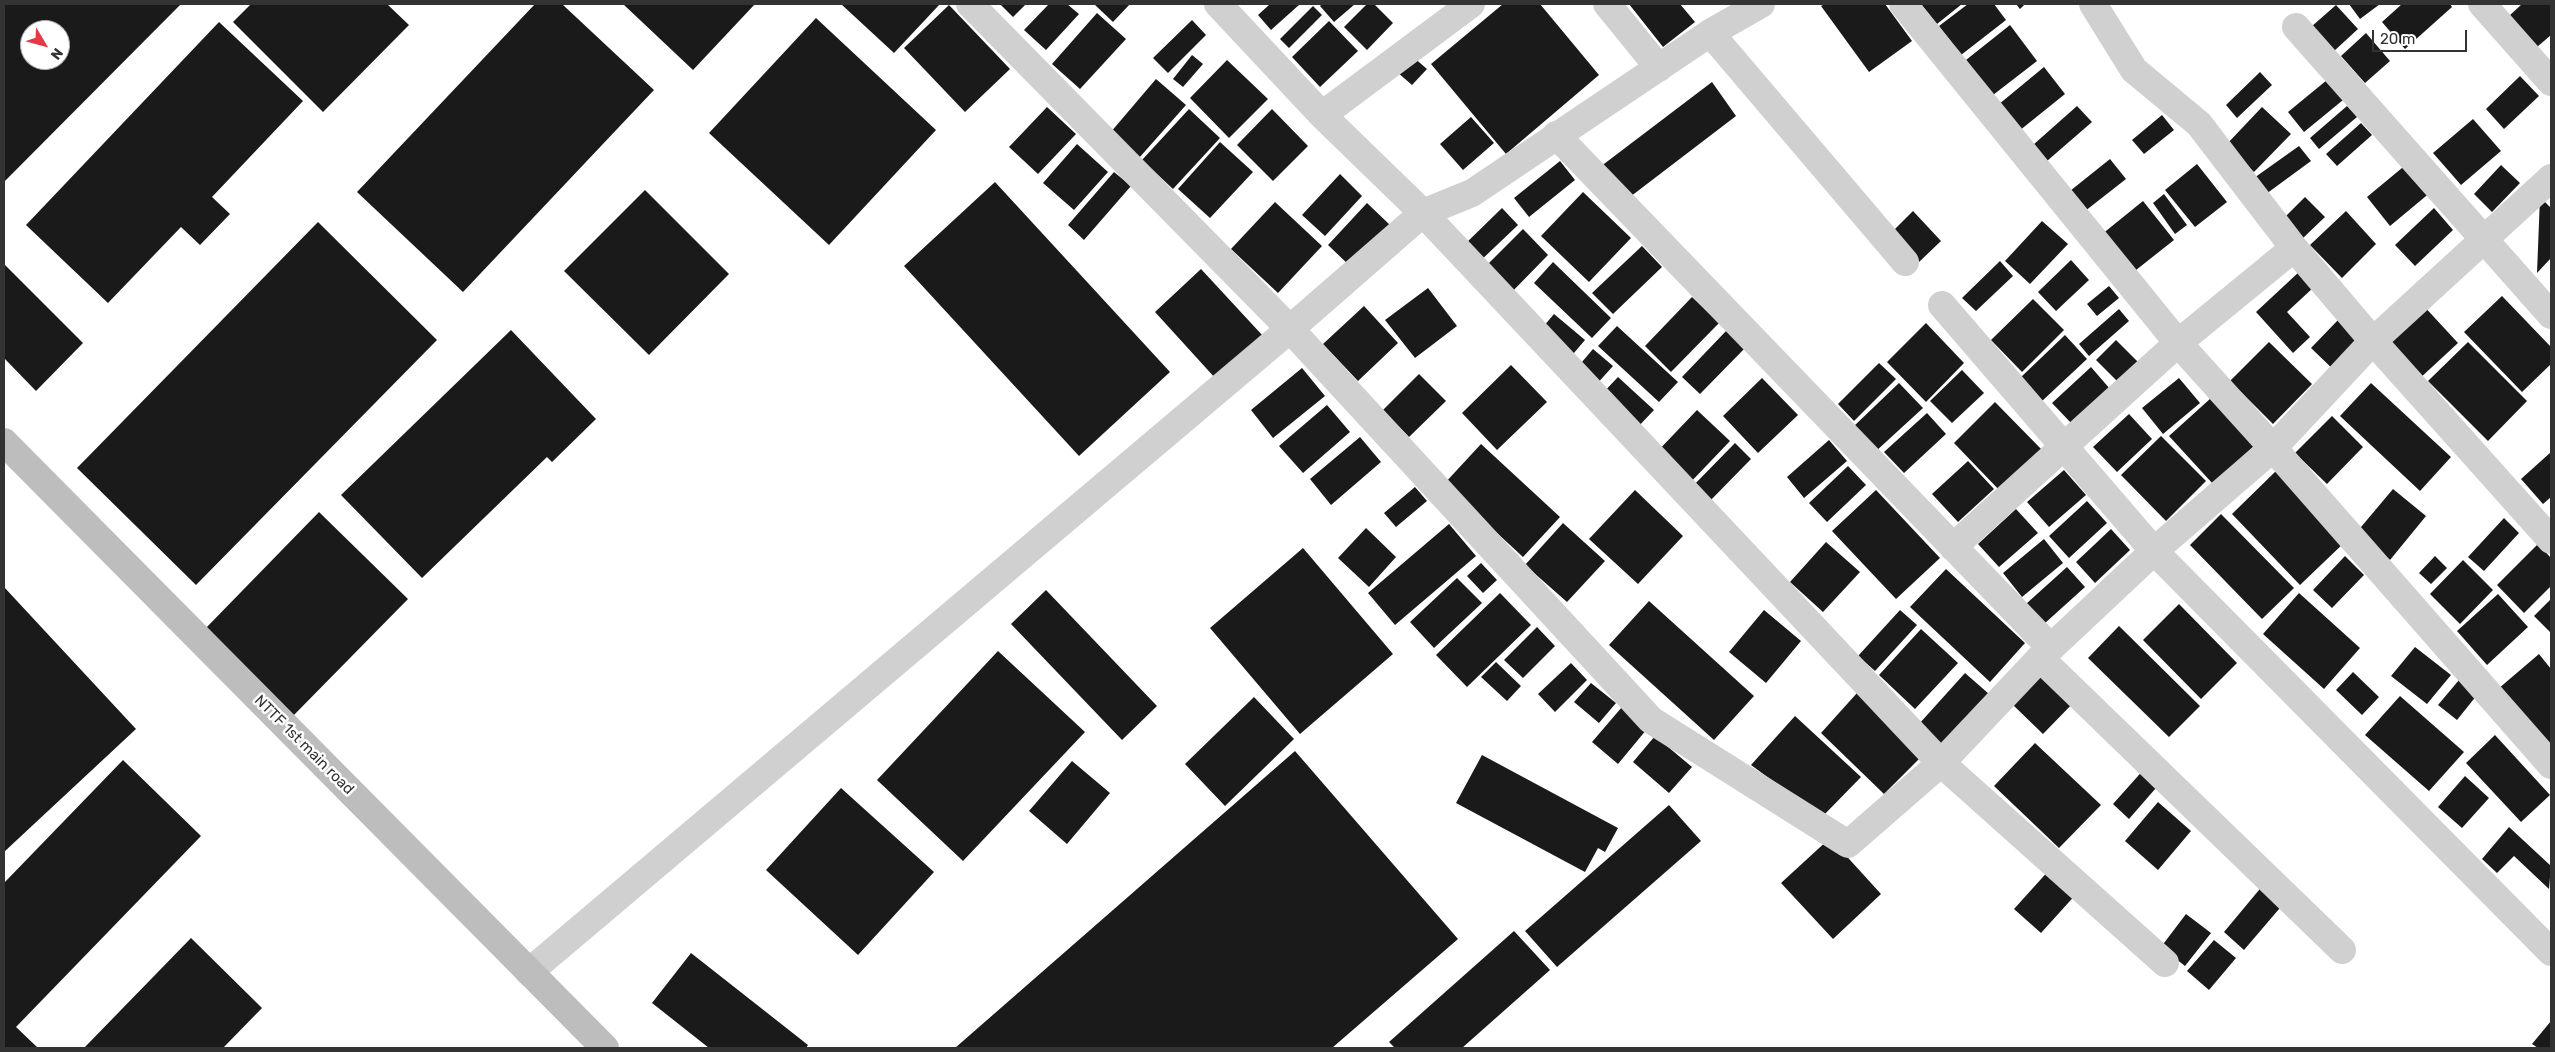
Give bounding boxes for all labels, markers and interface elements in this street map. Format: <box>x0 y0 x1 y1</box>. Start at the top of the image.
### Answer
north arrow <box>20 20 70 70</box>
scale bar <box>2375 20 2470 52</box>
text: 20 m <box>2380 30 2415 48</box>
text: N <box>47 45 66 63</box>
street label: NTTF 1st main road <box>251 692 357 798</box>

